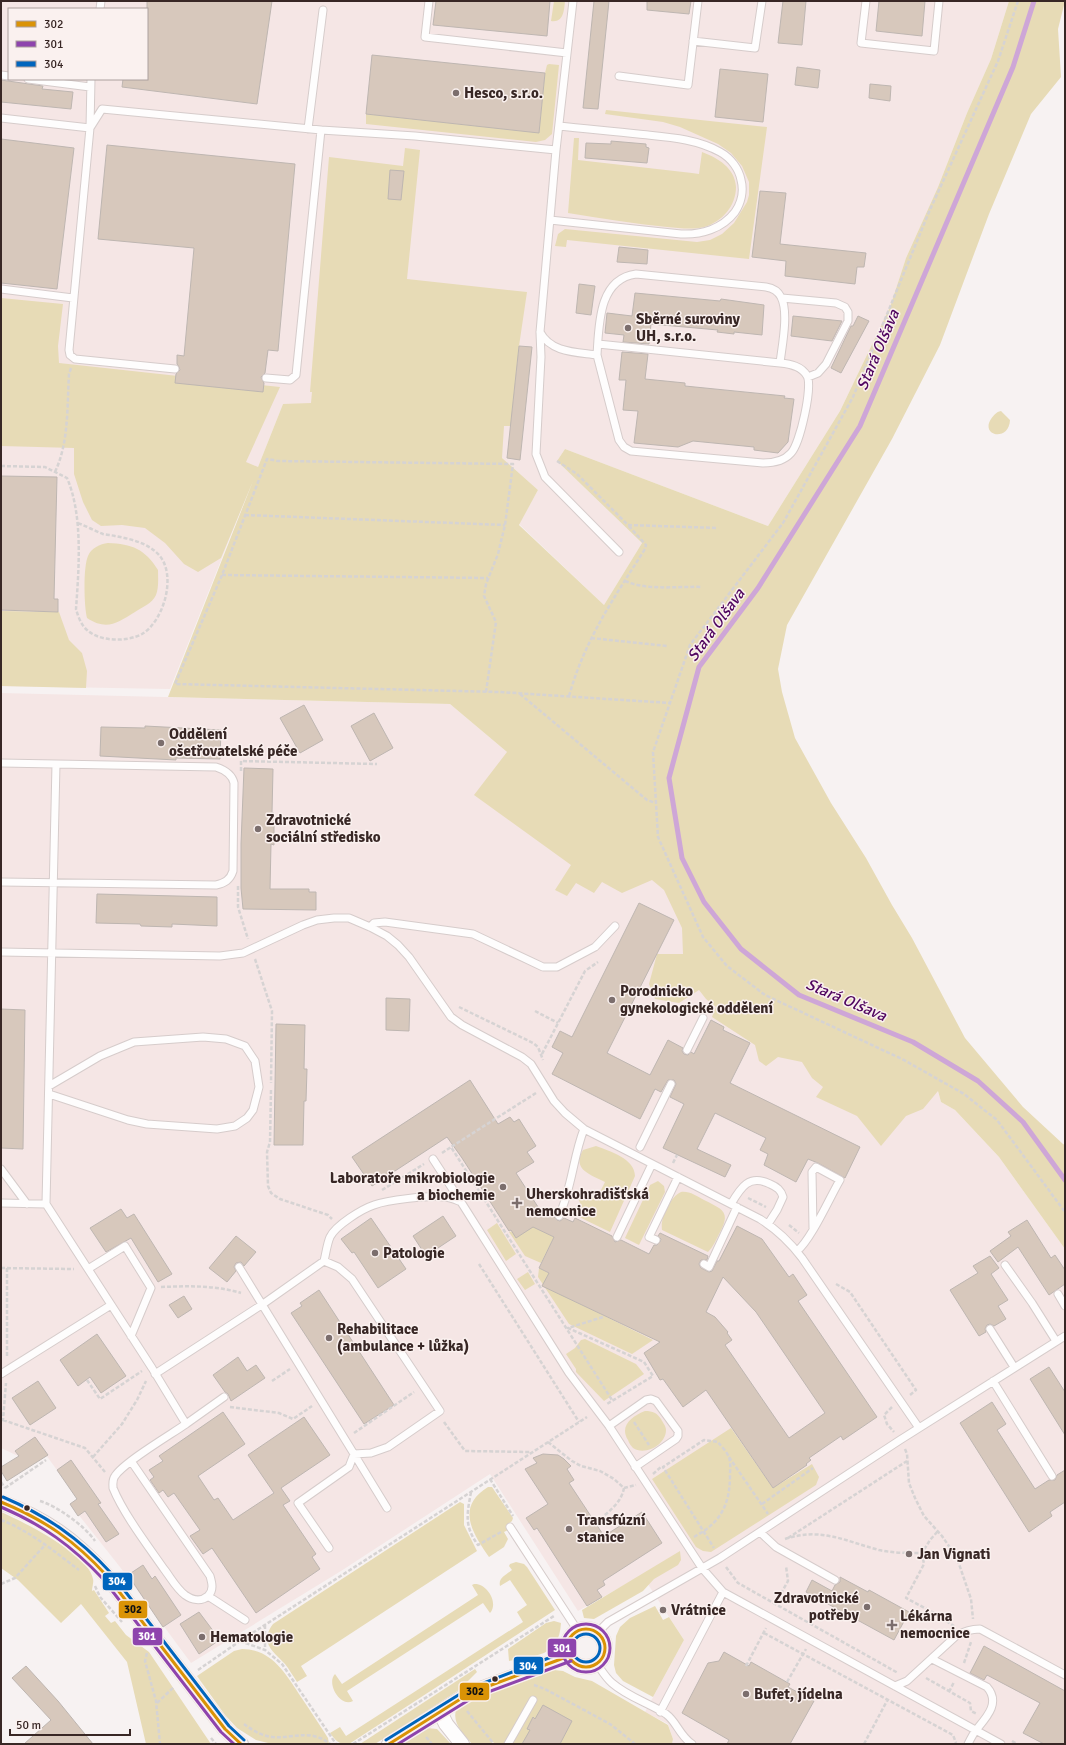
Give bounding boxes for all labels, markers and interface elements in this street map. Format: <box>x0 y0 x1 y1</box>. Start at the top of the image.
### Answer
legend <box>8 8 148 80</box>
text: 302 <box>44 17 63 32</box>
text: 301 <box>44 37 63 52</box>
text: 304 <box>44 57 64 72</box>
place label: Hesco, s.r.o. <box>464 84 543 102</box>
marker: Hesco, s.r.o. <box>451 88 461 98</box>
water label: Stará Olšava <box>852 306 904 393</box>
place label: Sběrné suroviny UH, s.r.o. <box>636 310 740 345</box>
marker: Sběrné suroviny UH, s.r.o. <box>623 323 633 333</box>
water label: Stará Olšava <box>683 584 750 665</box>
place label: Oddělení ošetřovatelské péče <box>169 725 297 760</box>
marker: Oddělení ošetřovatelské péče <box>156 738 166 748</box>
place label: Zdravotnické sociální středisko <box>266 811 381 846</box>
marker: Zdravotnické sociální středisko <box>253 824 263 834</box>
water label: Stará Olšava <box>803 974 890 1026</box>
place label: Porodnicko gynekologické oddělení <box>620 982 774 1017</box>
marker: Porodnicko gynekologické oddělení <box>607 995 617 1005</box>
place label: Laboratoře mikrobiologie a biochemie <box>330 1169 495 1204</box>
marker: Laboratoře mikrobiologie a biochemie <box>498 1182 508 1192</box>
place label: Uherskohradišťská nemocnice <box>526 1185 649 1220</box>
marker: Uherskohradišťská nemocnice <box>511 1197 523 1209</box>
place label: Patologie <box>383 1244 445 1262</box>
marker: Patologie <box>370 1248 380 1258</box>
place label: Rehabilitace (ambulance + lůžka) <box>337 1320 469 1355</box>
marker: Rehabilitace (ambulance + lůžka) <box>324 1333 334 1343</box>
unlabelled marker <box>22 1503 32 1513</box>
place label: Transfúzní stanice <box>577 1511 646 1546</box>
marker: Transfúzní stanice <box>564 1524 574 1534</box>
place label: Jan Vignati <box>917 1545 990 1563</box>
marker: Jan Vignati <box>904 1549 914 1559</box>
line badge: 304 <box>102 1572 133 1591</box>
text: 304 <box>108 1575 126 1588</box>
place label: Zdravotnické potřeby <box>774 1589 860 1624</box>
line badge: 302 <box>118 1600 148 1619</box>
place label: Vrátnice <box>671 1601 726 1619</box>
marker: Zdravotnické potřeby <box>862 1602 872 1612</box>
text: 302 <box>124 1603 142 1616</box>
marker: Vrátnice <box>658 1605 668 1615</box>
place label: Lékárna nemocnice <box>900 1607 970 1642</box>
marker: Lékárna nemocnice <box>887 1620 897 1630</box>
line badge: 301 <box>132 1627 163 1646</box>
place label: Hematologie <box>210 1628 293 1646</box>
text: 301 <box>138 1630 156 1643</box>
marker: Hematologie <box>197 1632 207 1642</box>
line badge: 301 <box>547 1638 577 1658</box>
text: 301 <box>553 1642 571 1655</box>
line badge: 304 <box>513 1656 544 1675</box>
text: 304 <box>519 1660 537 1673</box>
unlabelled marker <box>490 1674 500 1684</box>
line badge: 302 <box>459 1682 490 1701</box>
text: 302 <box>466 1685 484 1698</box>
place label: Bufet, jídelna <box>754 1685 843 1703</box>
marker: Bufet, jídelna <box>741 1689 751 1699</box>
scale bar <box>10 1711 130 1737</box>
text: 50 m <box>16 1718 41 1733</box>

